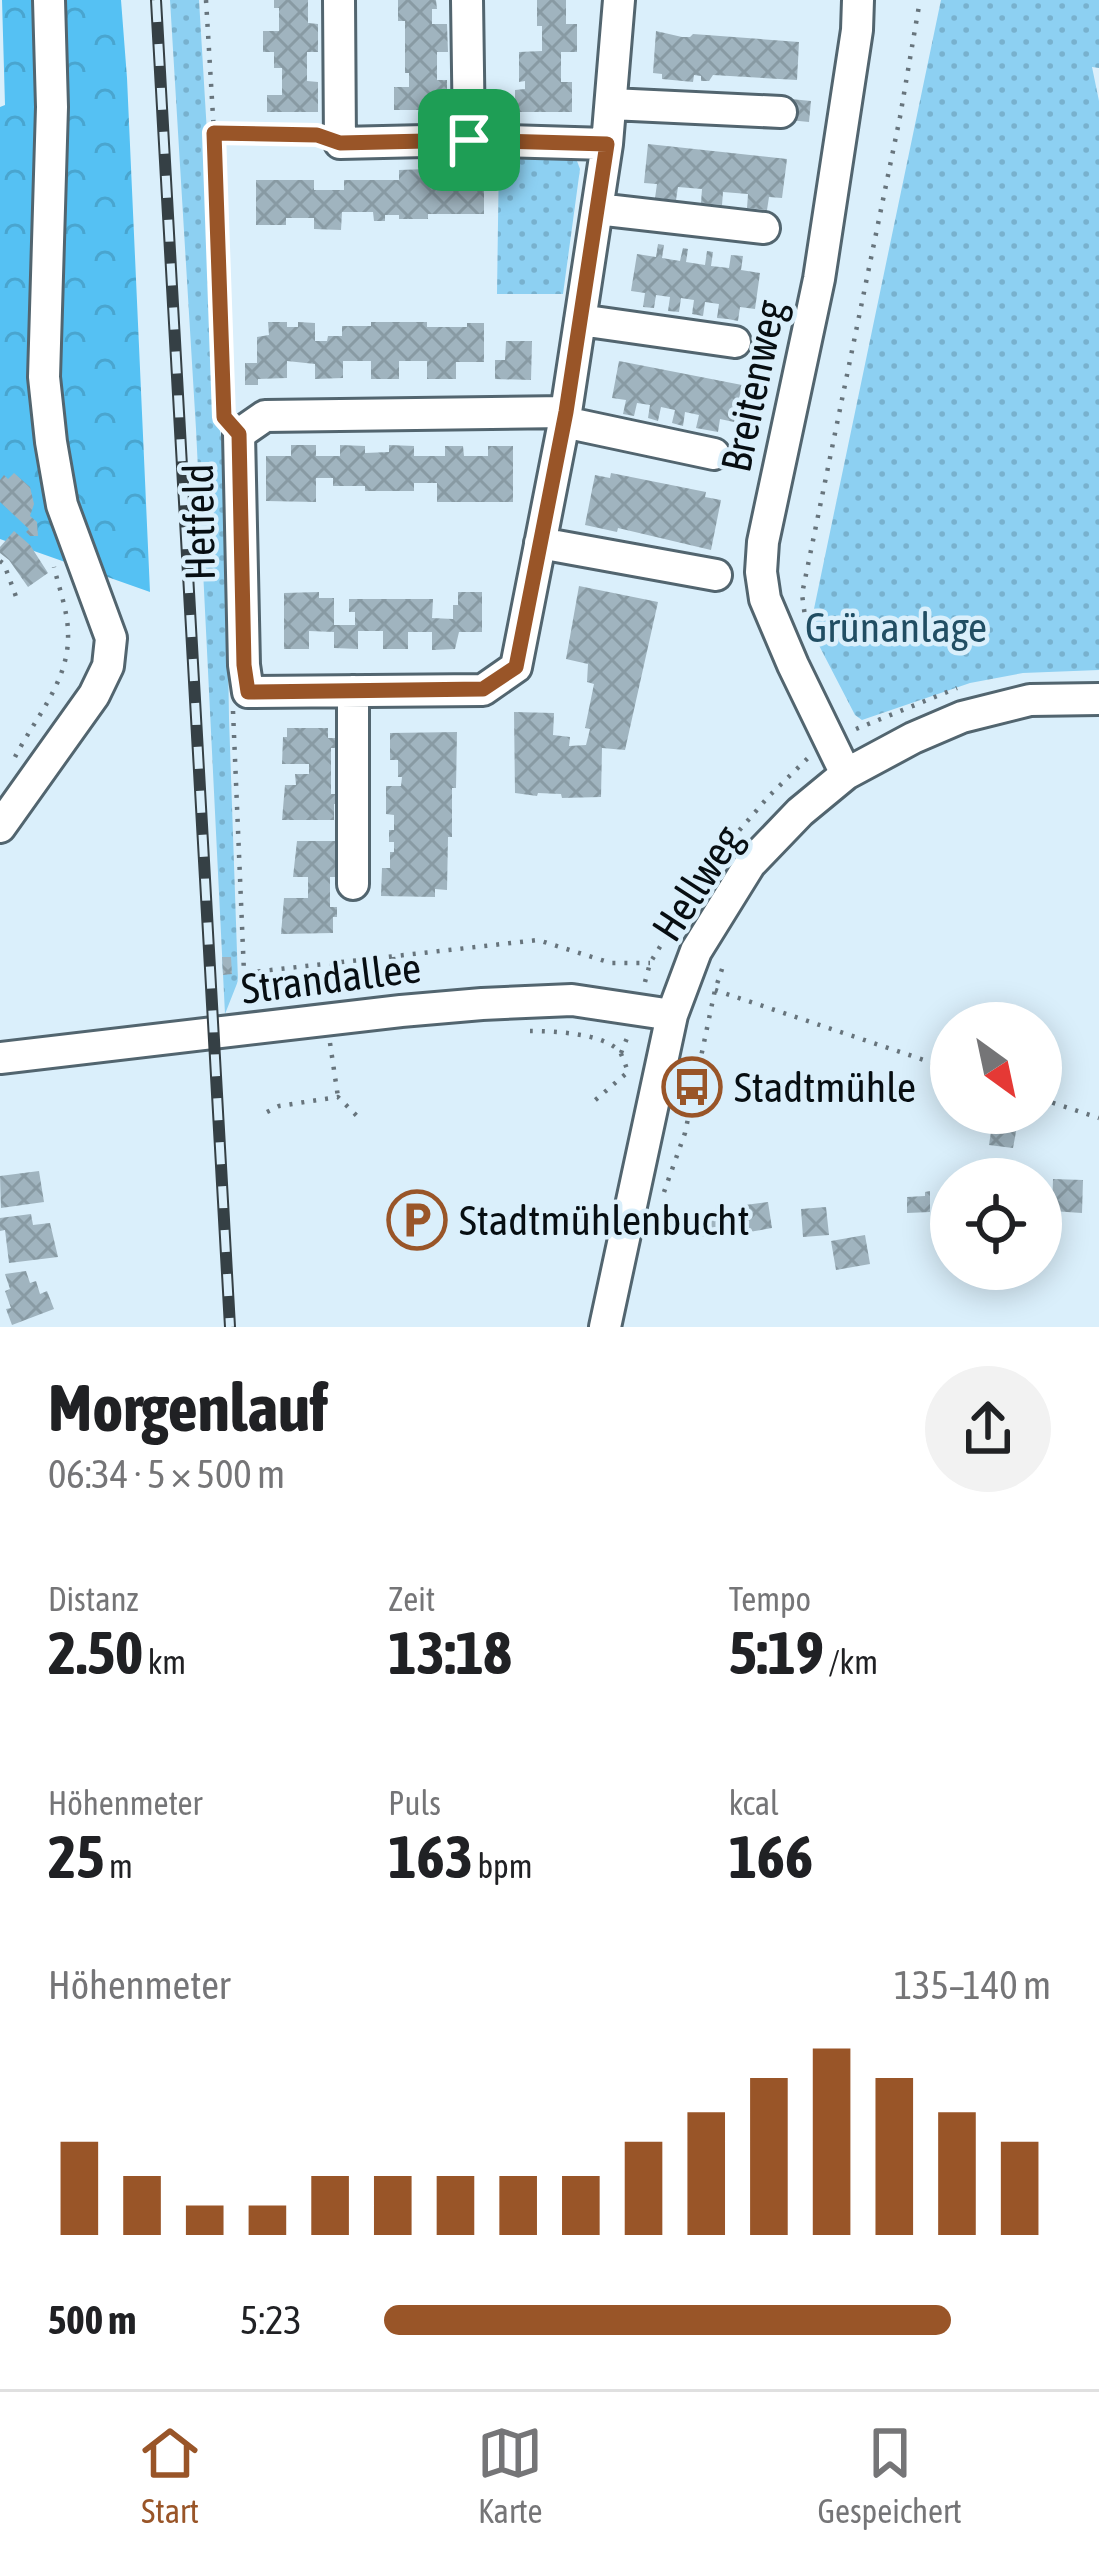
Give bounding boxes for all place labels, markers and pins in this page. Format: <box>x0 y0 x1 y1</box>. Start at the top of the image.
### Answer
pin <box>418 89 520 191</box>
bus stop icon: Stadtmühle <box>661 1056 723 1118</box>
place label: Stadtmühle <box>734 1063 916 1111</box>
parking icon: Stadtmühlenbucht <box>386 1189 448 1251</box>
place label: Stadtmühlenbucht <box>459 1196 750 1244</box>

